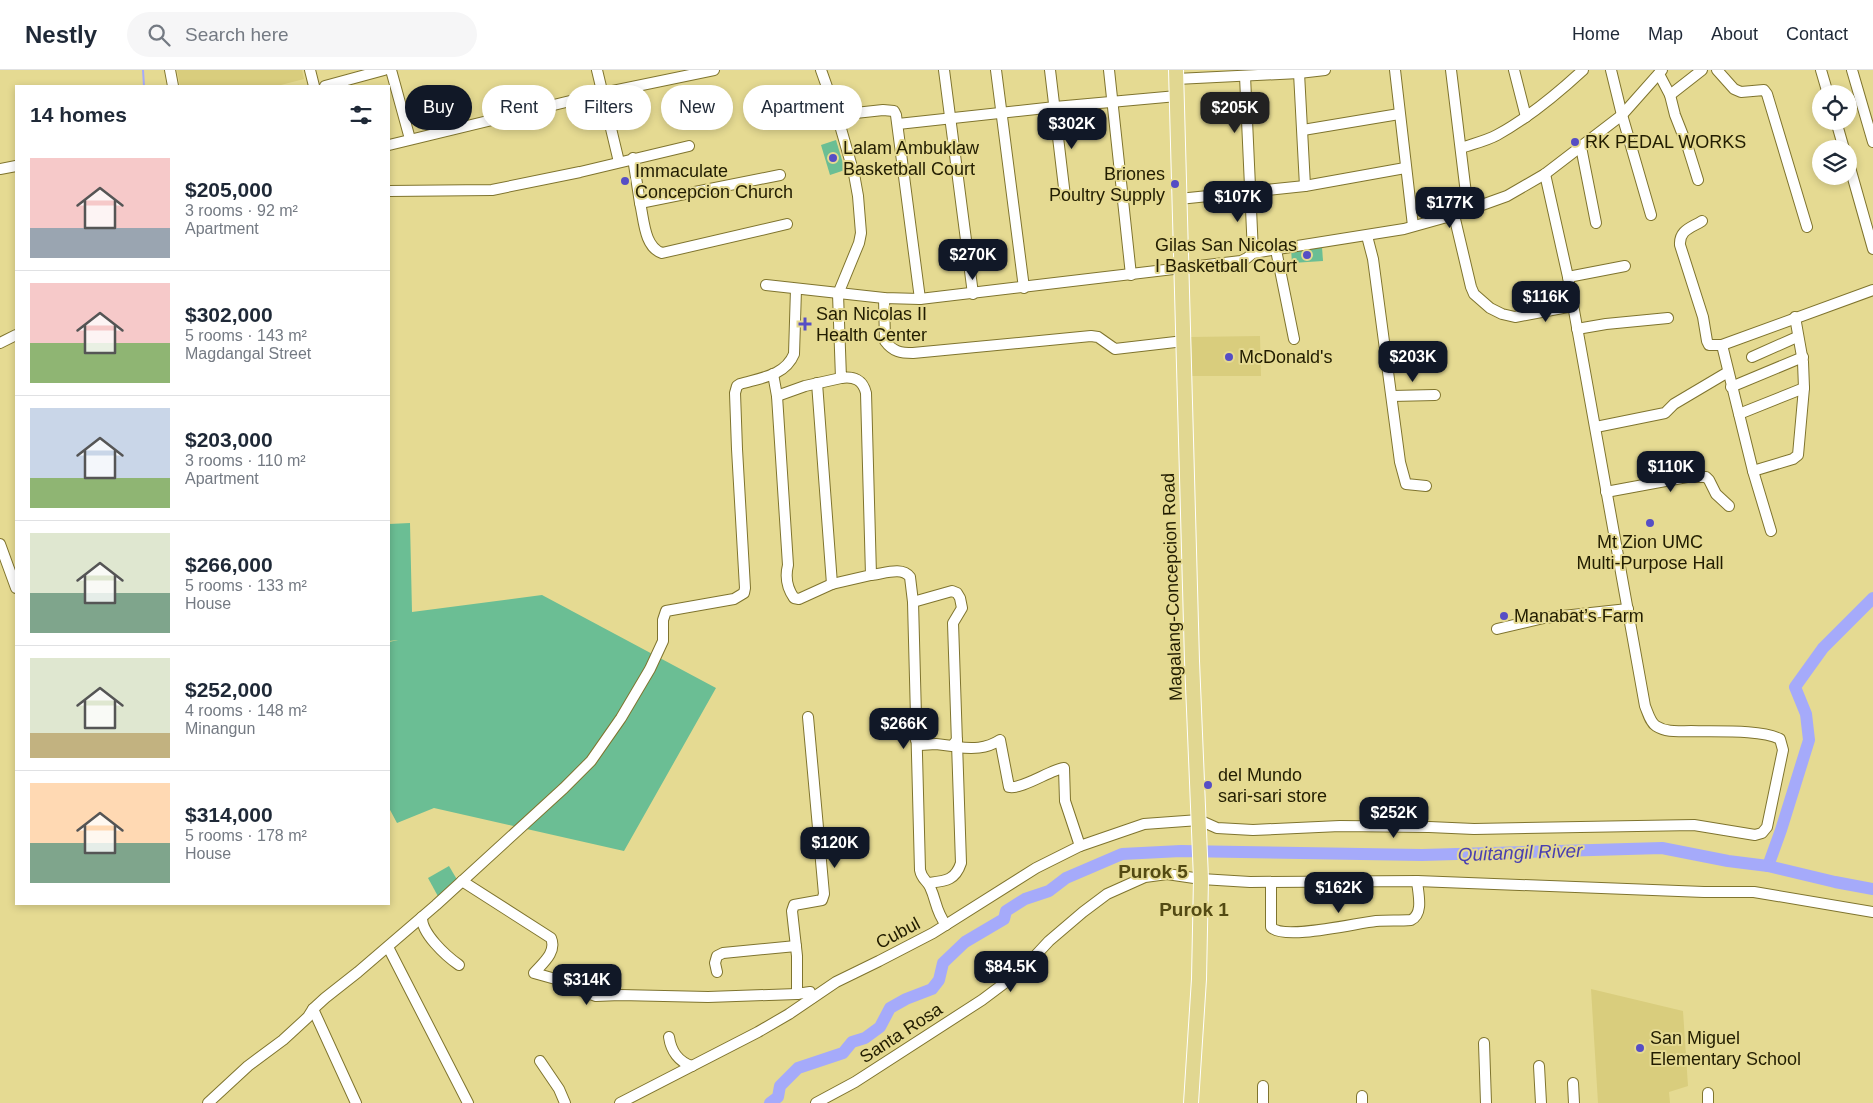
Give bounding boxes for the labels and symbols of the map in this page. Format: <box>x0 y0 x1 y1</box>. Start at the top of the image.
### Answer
pin: $205K <box>1200 92 1270 134</box>
pin: $302K <box>1037 108 1107 150</box>
place label: RK PEDAL WORKS <box>1585 132 1746 152</box>
marker: RK PEDAL WORKS <box>1569 136 1581 148</box>
place label: Lalam Ambuklaw Basketball Court <box>843 138 980 179</box>
marker: Lalam Ambuklaw Basketball Court <box>827 152 839 164</box>
place label: Immaculate Concepcion Church <box>635 161 793 202</box>
place label: Briones Poultry Supply <box>1049 164 1165 205</box>
marker: Immaculate Concepcion Church <box>619 175 631 187</box>
marker: Briones Poultry Supply <box>1169 178 1181 190</box>
pin: $107K <box>1203 180 1273 223</box>
pin: $177K <box>1415 186 1485 229</box>
place label: Gilas San Nicolas I Basketball Court <box>1155 235 1297 276</box>
pin: $270K <box>938 238 1008 281</box>
marker: Gilas San Nicolas I Basketball Court <box>1301 249 1313 261</box>
pin: $116K <box>1511 280 1581 323</box>
place label: San Nicolas II Health Center <box>816 304 927 345</box>
marker: San Nicolas II Health Center <box>798 317 812 331</box>
pin: $203K <box>1378 340 1448 383</box>
place label: McDonald's <box>1239 347 1332 367</box>
marker: McDonald's <box>1223 351 1235 363</box>
pin: $110K <box>1636 450 1706 493</box>
street label: Magalang-Concepcion Road <box>1158 473 1186 701</box>
marker: Mt Zion UMC Multi-Purpose Hall <box>1644 517 1656 529</box>
place label: Mt Zion UMC Multi-Purpose Hall <box>1576 532 1724 573</box>
place label: Manabat’s Farm <box>1514 606 1644 626</box>
marker: Manabat’s Farm <box>1498 610 1510 622</box>
pin: $266K <box>869 708 939 750</box>
place label: del Mundo sari-sari store <box>1218 765 1327 806</box>
marker: del Mundo sari-sari store <box>1202 779 1214 791</box>
pin: $252K <box>1359 796 1429 839</box>
pin: $120K <box>800 826 870 869</box>
water label: Quitangil River <box>1457 840 1583 865</box>
district label: Purok 5 <box>1118 861 1188 882</box>
pin: $162K <box>1304 872 1374 914</box>
district label: Purok 1 <box>1159 899 1229 920</box>
street label: Cubul <box>873 913 923 953</box>
pin: $84.5K <box>970 950 1052 993</box>
pin: $314K <box>552 964 622 1006</box>
street label: Santa Rosa <box>856 998 947 1067</box>
place label: San Miguel Elementary School <box>1650 1028 1801 1069</box>
marker: San Miguel Elementary School <box>1634 1042 1646 1054</box>

